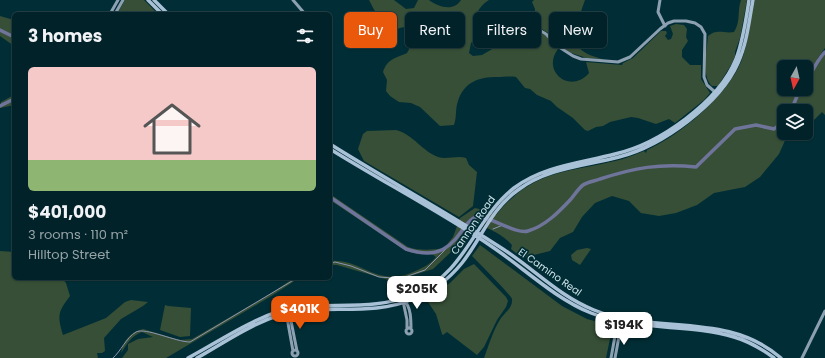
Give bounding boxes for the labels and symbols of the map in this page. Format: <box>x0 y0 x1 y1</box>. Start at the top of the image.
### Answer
north arrow <box>777 60 813 96</box>
street label: Cannon Road <box>447 193 499 257</box>
street label: El Camino Real <box>515 244 585 300</box>
pin: $205K <box>389 276 445 310</box>
pin: $401K <box>272 296 328 330</box>
pin: $194K <box>596 312 652 346</box>

